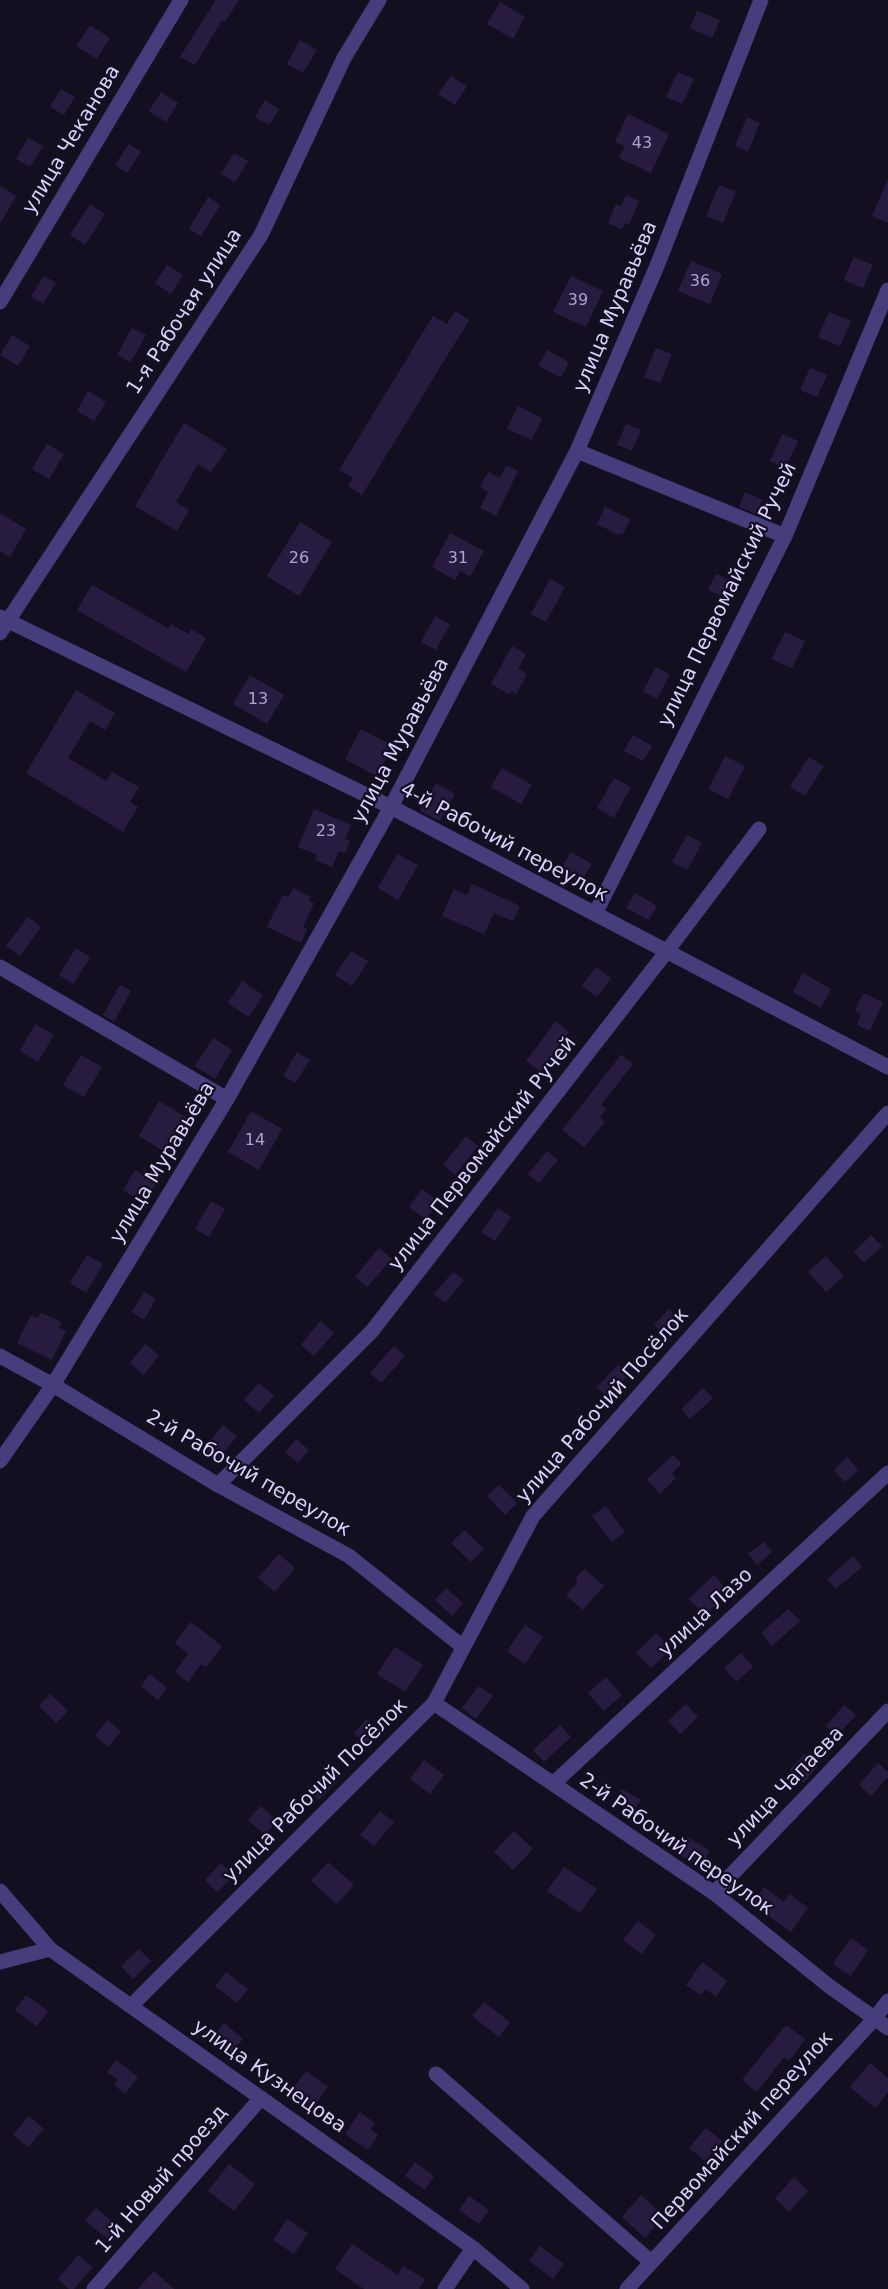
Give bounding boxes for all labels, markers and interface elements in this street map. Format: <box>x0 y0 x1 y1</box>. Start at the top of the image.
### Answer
street label: улица Чеканова <box>18 61 126 219</box>
house number: 43 <box>632 134 652 154</box>
street label: улица Муравьёва <box>569 218 663 396</box>
street label: 1-я Рабочая улица <box>122 224 248 400</box>
house number: 36 <box>690 272 710 292</box>
house number: 39 <box>568 291 588 311</box>
street label: улица Первомайский Ручей <box>653 459 803 731</box>
house number: 26 <box>289 549 309 569</box>
house number: 31 <box>448 549 468 569</box>
street label: улица Муравьёва <box>347 654 455 828</box>
house number: 13 <box>248 690 268 710</box>
street label: 4-й Рабочий переулок <box>396 778 612 908</box>
house number: 23 <box>316 822 336 842</box>
street label: улица Первомайский Ручей <box>384 1032 582 1276</box>
street label: улица Муравьёва <box>105 1078 221 1248</box>
house number: 14 <box>245 1131 265 1151</box>
street label: улица Рабочий Посёлок <box>512 1304 694 1508</box>
street label: 2-й Рабочий переулок <box>142 1406 354 1542</box>
street label: улица Лазо <box>654 1563 758 1663</box>
street label: улица Рабочий Посёлок <box>219 1694 413 1888</box>
street label: улица Чапаева <box>723 1722 849 1852</box>
street label: 2-й Рабочий переулок <box>574 1769 778 1921</box>
street label: улица Кузнецова <box>188 2015 350 2139</box>
street label: Первомайский переулок <box>647 2027 839 2235</box>
street label: 1-й Новый проезд <box>91 2101 233 2259</box>

